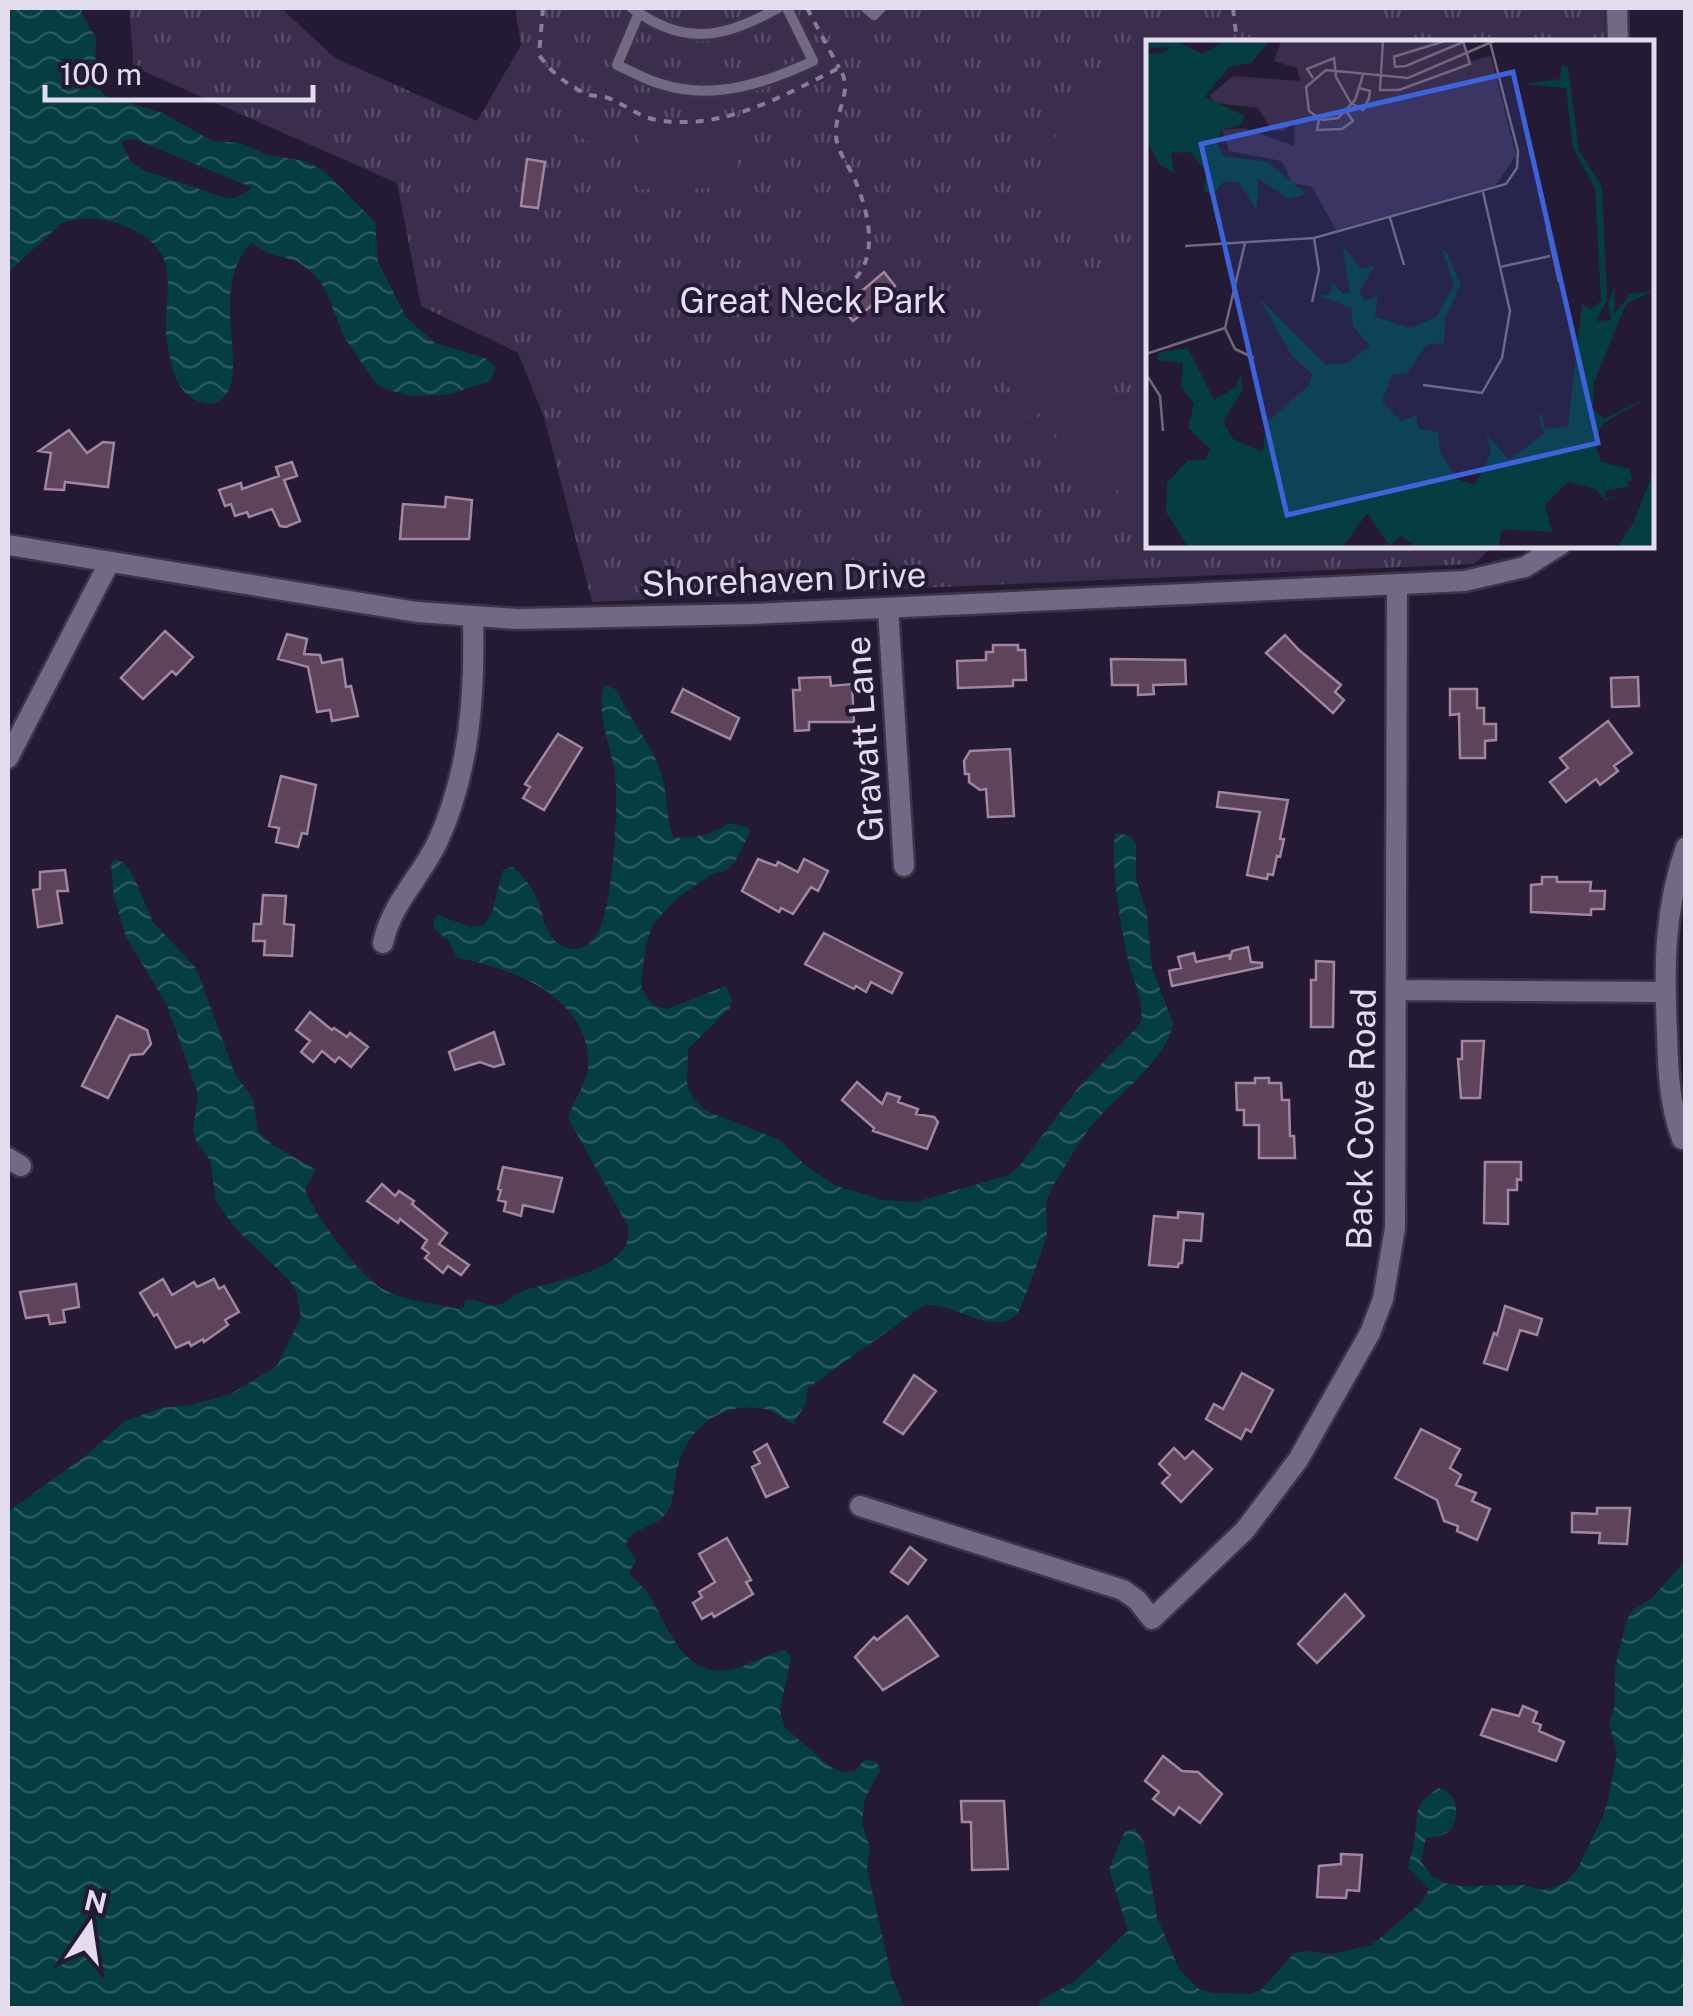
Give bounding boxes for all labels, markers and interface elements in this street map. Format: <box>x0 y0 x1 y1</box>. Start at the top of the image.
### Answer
scale bar <box>45 40 312 102</box>
inset map <box>1146 40 1653 548</box>
text: 100 m <box>60 56 142 92</box>
park label: Great Neck Park <box>680 280 946 321</box>
street label: Shorehaven Drive <box>641 554 927 604</box>
street label: Gravatt Lane <box>836 635 892 843</box>
street label: Back Cove Road <box>1338 988 1384 1250</box>
north arrow <box>40 1876 140 1976</box>
text: N <box>81 1883 110 1920</box>

